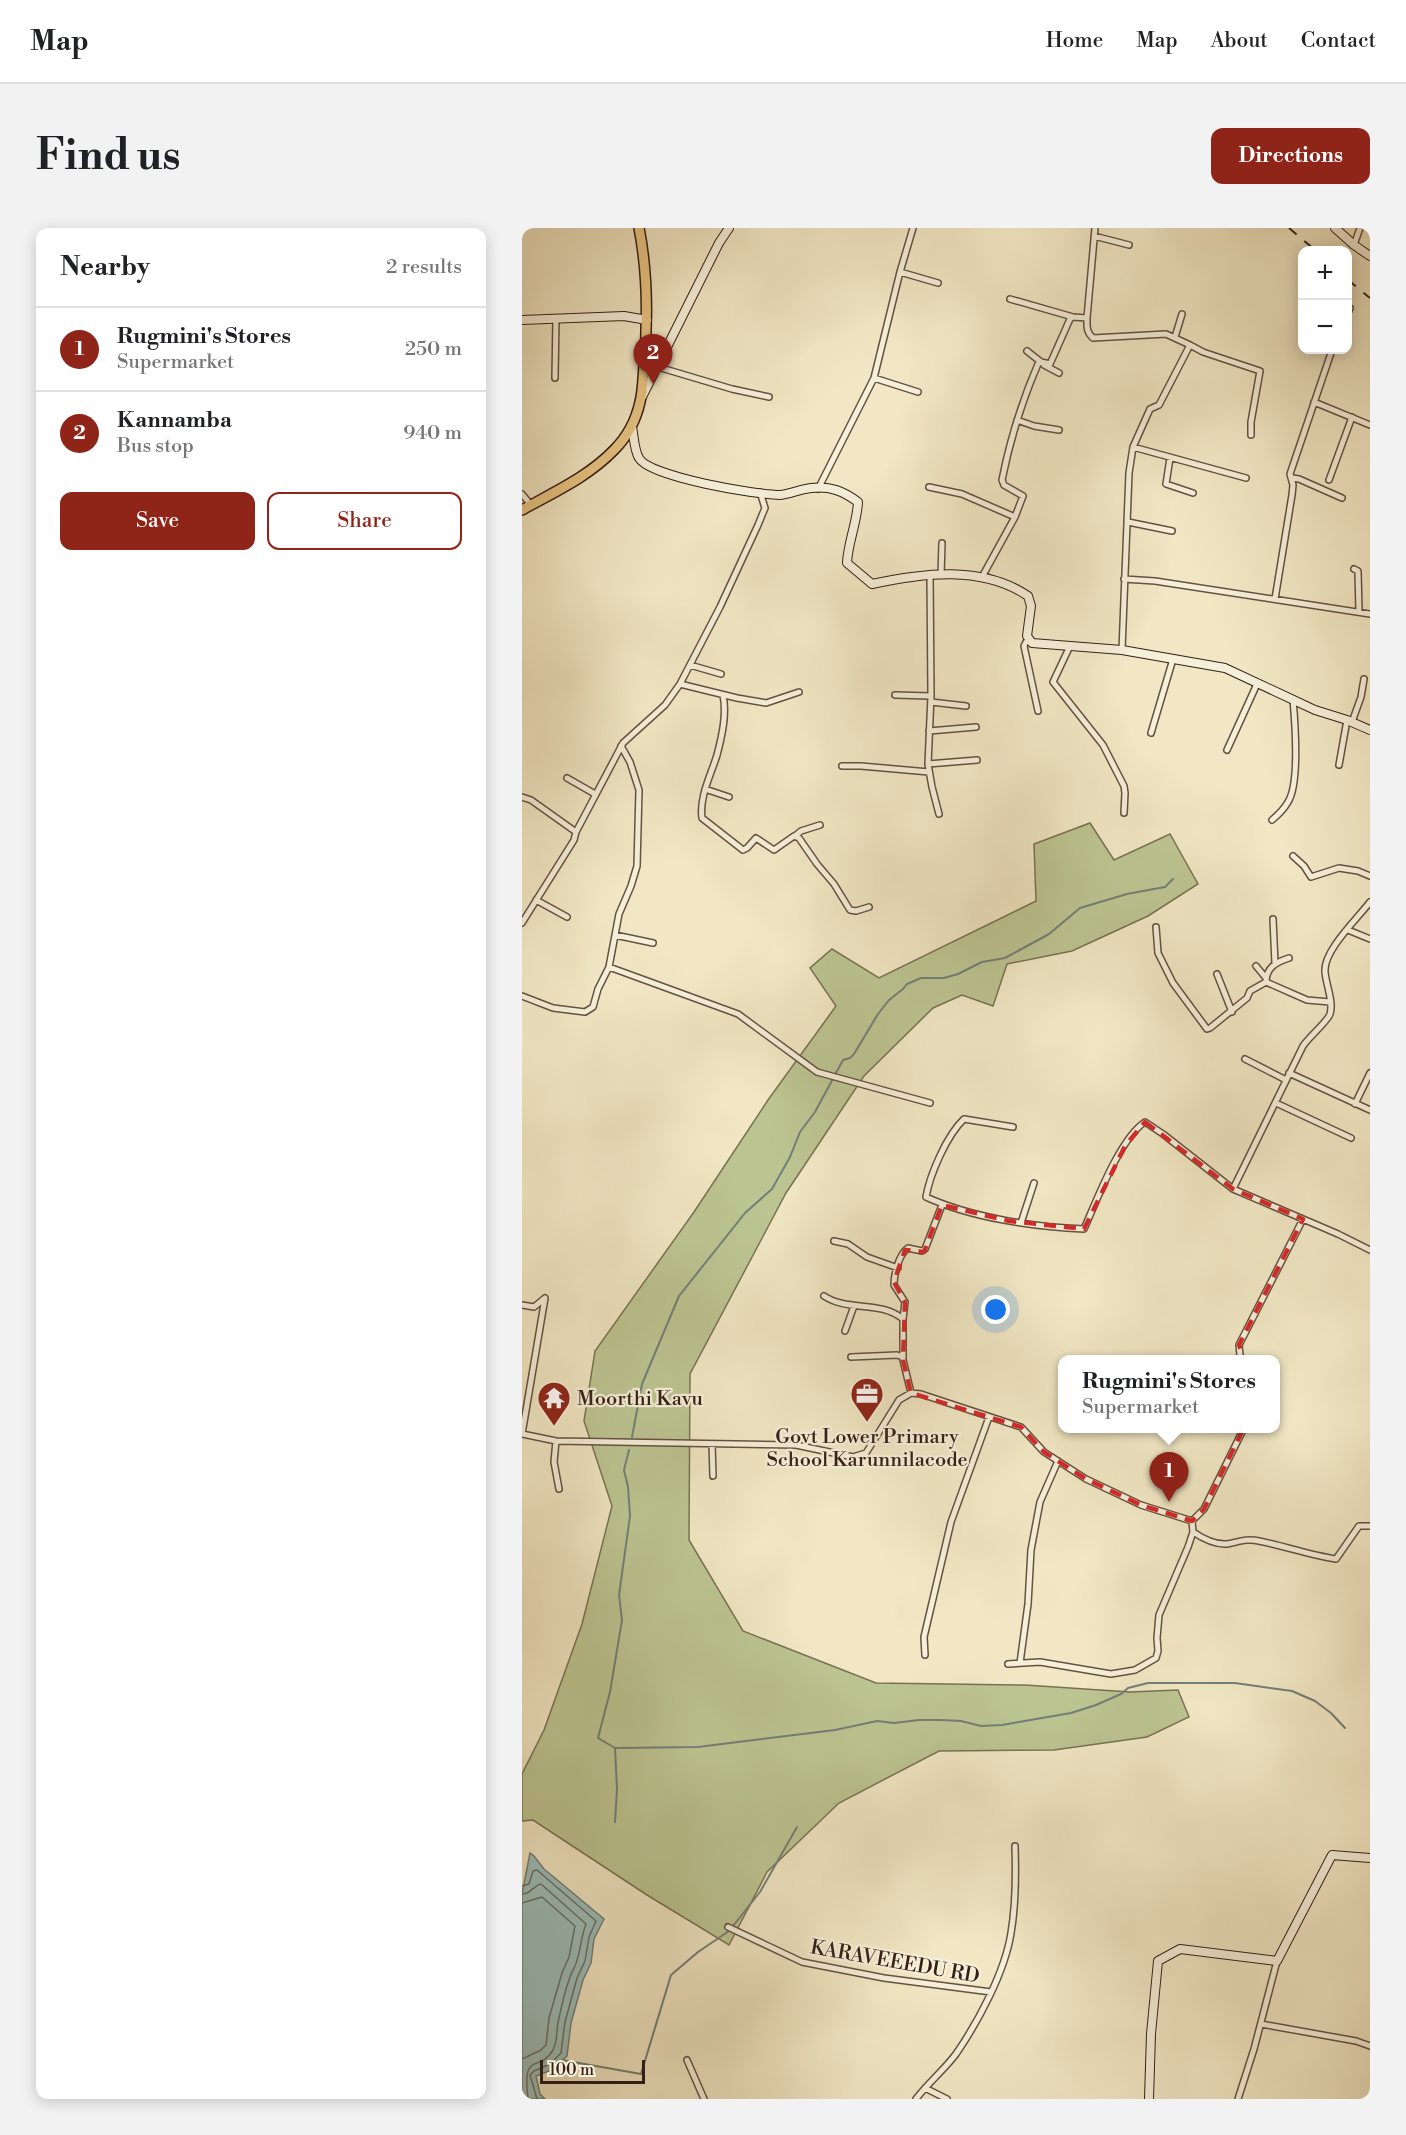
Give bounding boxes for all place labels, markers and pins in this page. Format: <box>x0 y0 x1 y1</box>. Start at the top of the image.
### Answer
pin: 2 <box>634 334 672 384</box>
office icon: Govt Lower Primary School Karunnilacode <box>849 1376 885 1423</box>
temple icon: Moorthi Kavu <box>536 1380 572 1427</box>
place label: Moorthi Kavu <box>577 1387 704 1412</box>
place label: Govt Lower Primary School Karunnilacode <box>766 1425 968 1473</box>
pin: 1 <box>1150 1452 1188 1502</box>

